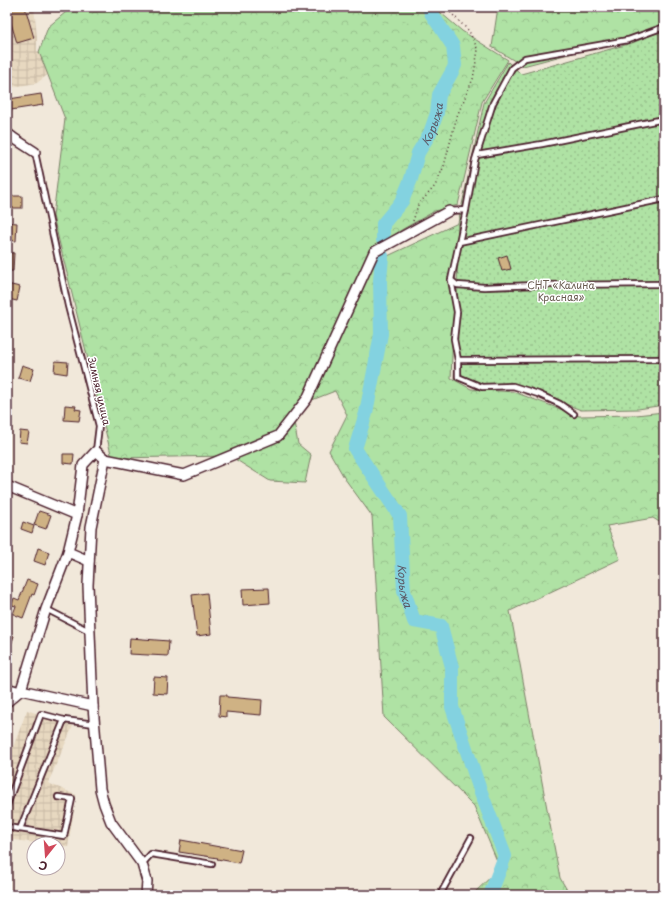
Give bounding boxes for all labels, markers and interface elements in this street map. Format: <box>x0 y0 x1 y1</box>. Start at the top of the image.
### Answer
water label: Корыжа <box>416 102 447 148</box>
park label: СНТ «Калина Красная» <box>527 277 595 304</box>
street label: Зимняя улица <box>85 355 115 427</box>
water label: Корыжа <box>394 564 418 610</box>
north arrow <box>26 836 66 876</box>
text: С <box>36 857 49 875</box>

